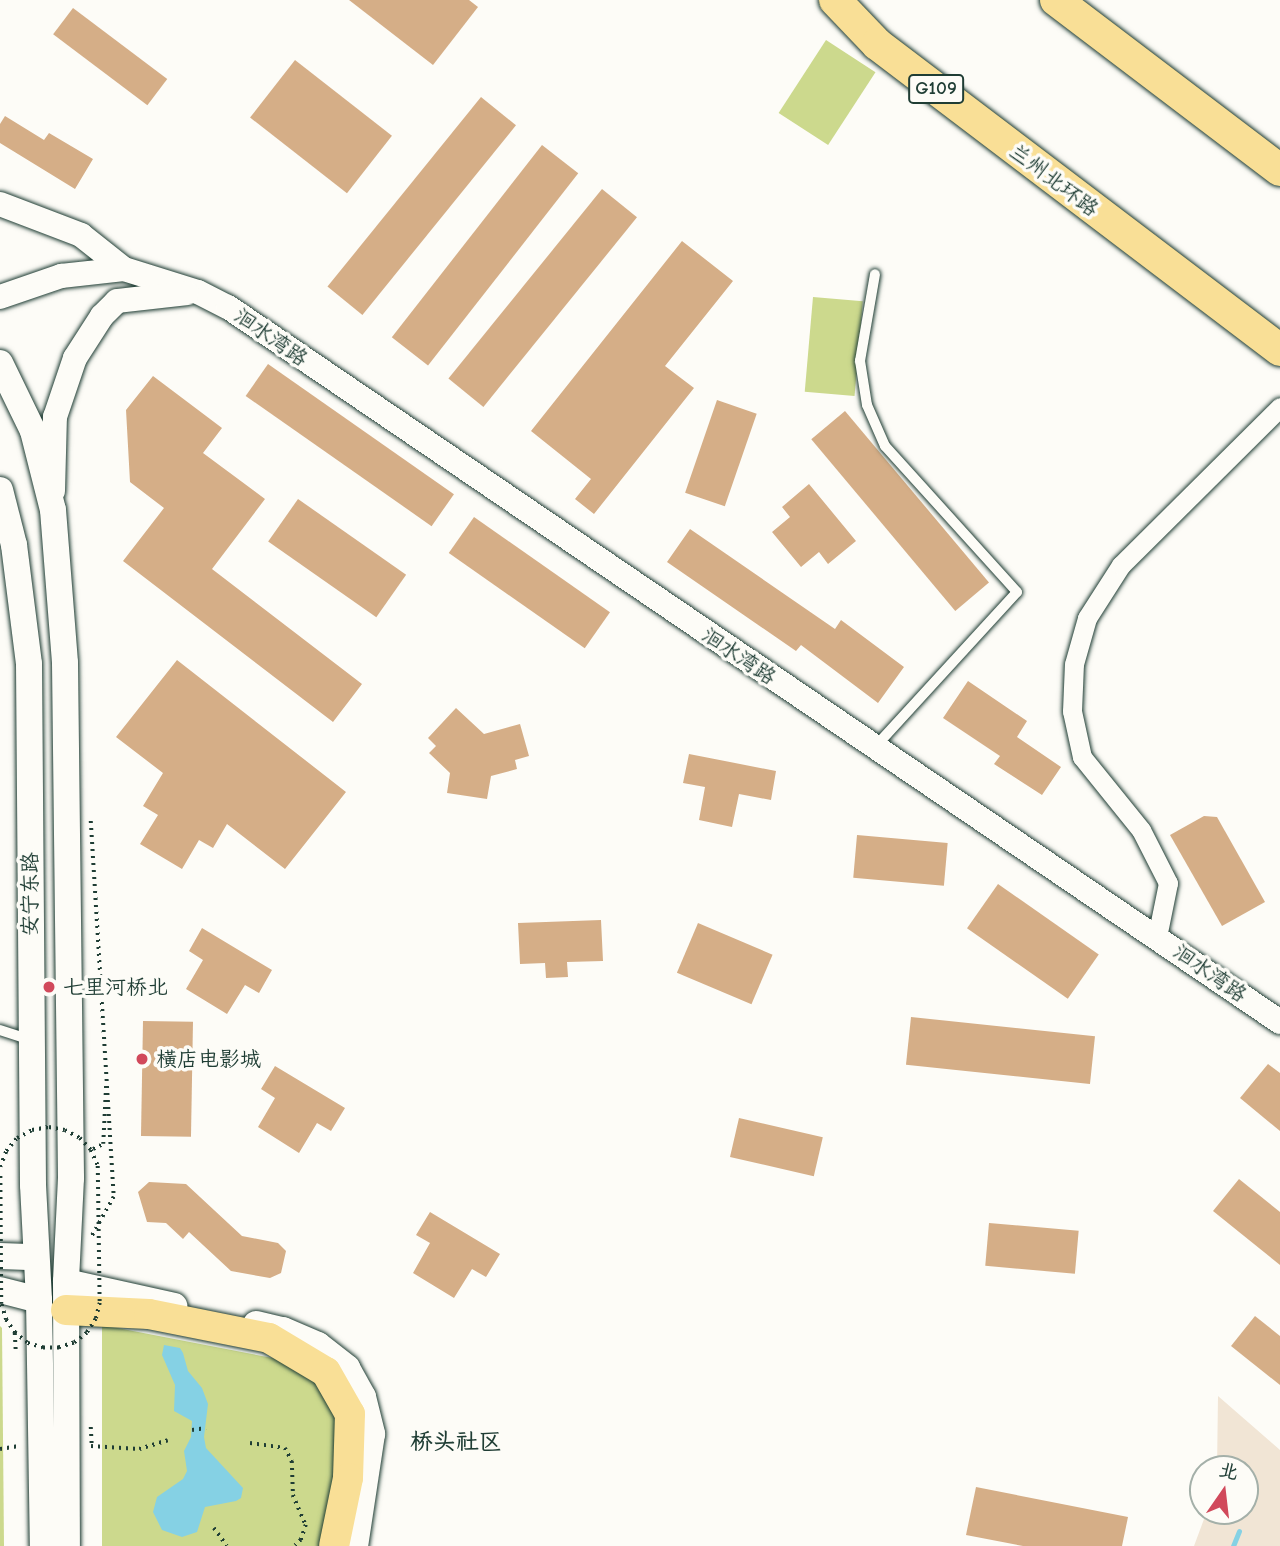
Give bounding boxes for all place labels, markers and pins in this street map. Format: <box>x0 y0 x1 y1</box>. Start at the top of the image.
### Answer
place label: 七里河桥北 <box>63 974 168 1000</box>
marker: 七里河桥北 <box>41 979 57 995</box>
place label: 横店电影城 <box>156 1046 261 1072</box>
marker: 横店电影城 <box>134 1051 150 1067</box>

